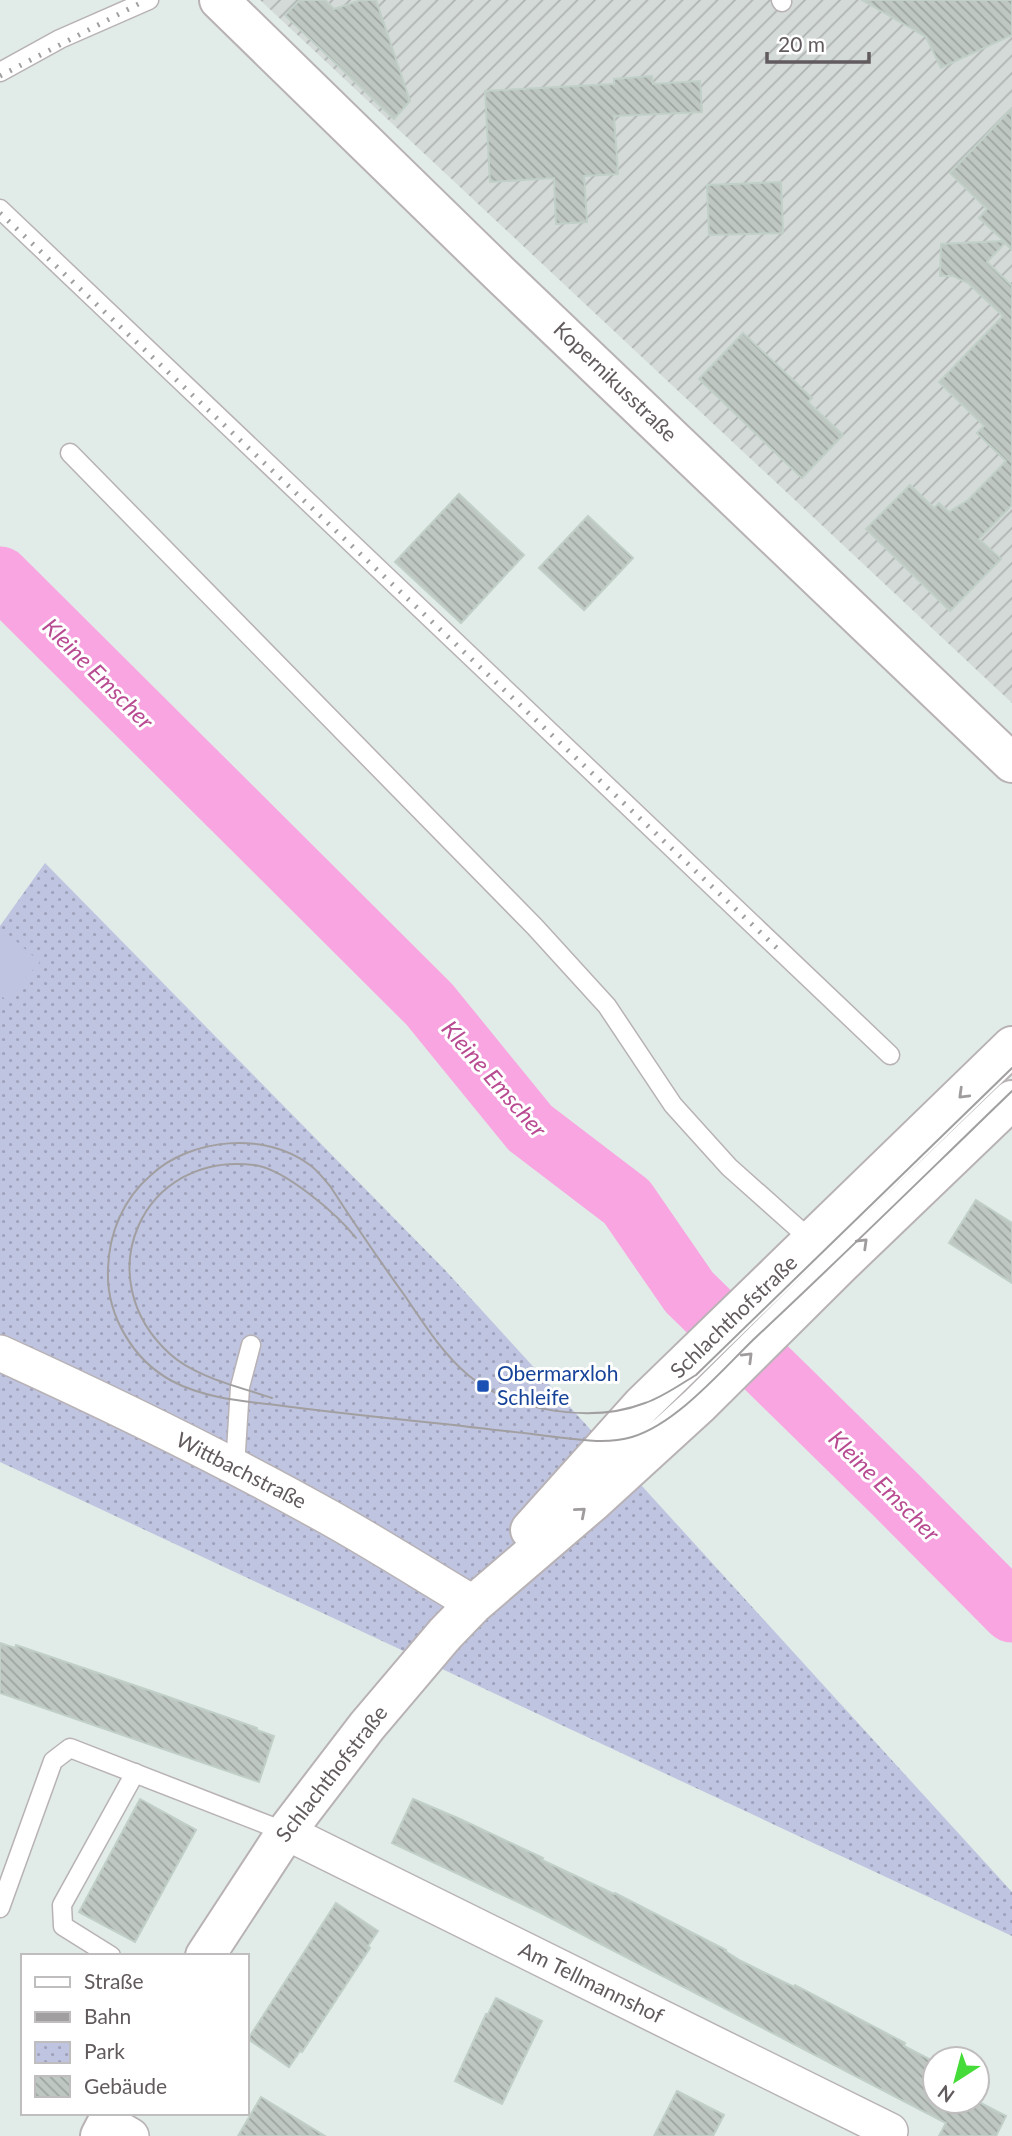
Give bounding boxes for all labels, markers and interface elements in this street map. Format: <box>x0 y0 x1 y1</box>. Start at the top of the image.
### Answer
scale bar <box>767 21 869 65</box>
text: 20 m <box>778 31 825 56</box>
street label: Kopernikusstraße <box>549 316 683 446</box>
water label: Kleine Emscher <box>38 612 161 735</box>
water label: Kleine Emscher <box>437 1014 554 1143</box>
one-way arrow <box>958 1085 971 1098</box>
one-way arrow <box>855 1239 868 1252</box>
street label: Schlachthofstraße <box>665 1249 801 1383</box>
one-way arrow <box>739 1352 752 1365</box>
place label: Obermarxloh Schleife <box>497 1360 619 1409</box>
marker: Obermarxloh Schleife <box>475 1378 491 1394</box>
water label: Kleine Emscher <box>824 1424 947 1547</box>
street label: Wittbachstraße <box>172 1426 311 1513</box>
one-way arrow <box>573 1508 586 1520</box>
street label: Schlachthofstraße <box>270 1700 392 1846</box>
street label: Am Tellmannshof <box>515 1936 669 2028</box>
legend <box>21 1954 248 2115</box>
text: Straße <box>84 1968 144 1993</box>
text: Bahn <box>84 2003 131 2028</box>
text: Park <box>84 2038 125 2063</box>
north arrow <box>921 2045 991 2115</box>
text: Gebäude <box>84 2073 167 2098</box>
text: N <box>933 2081 958 2108</box>

